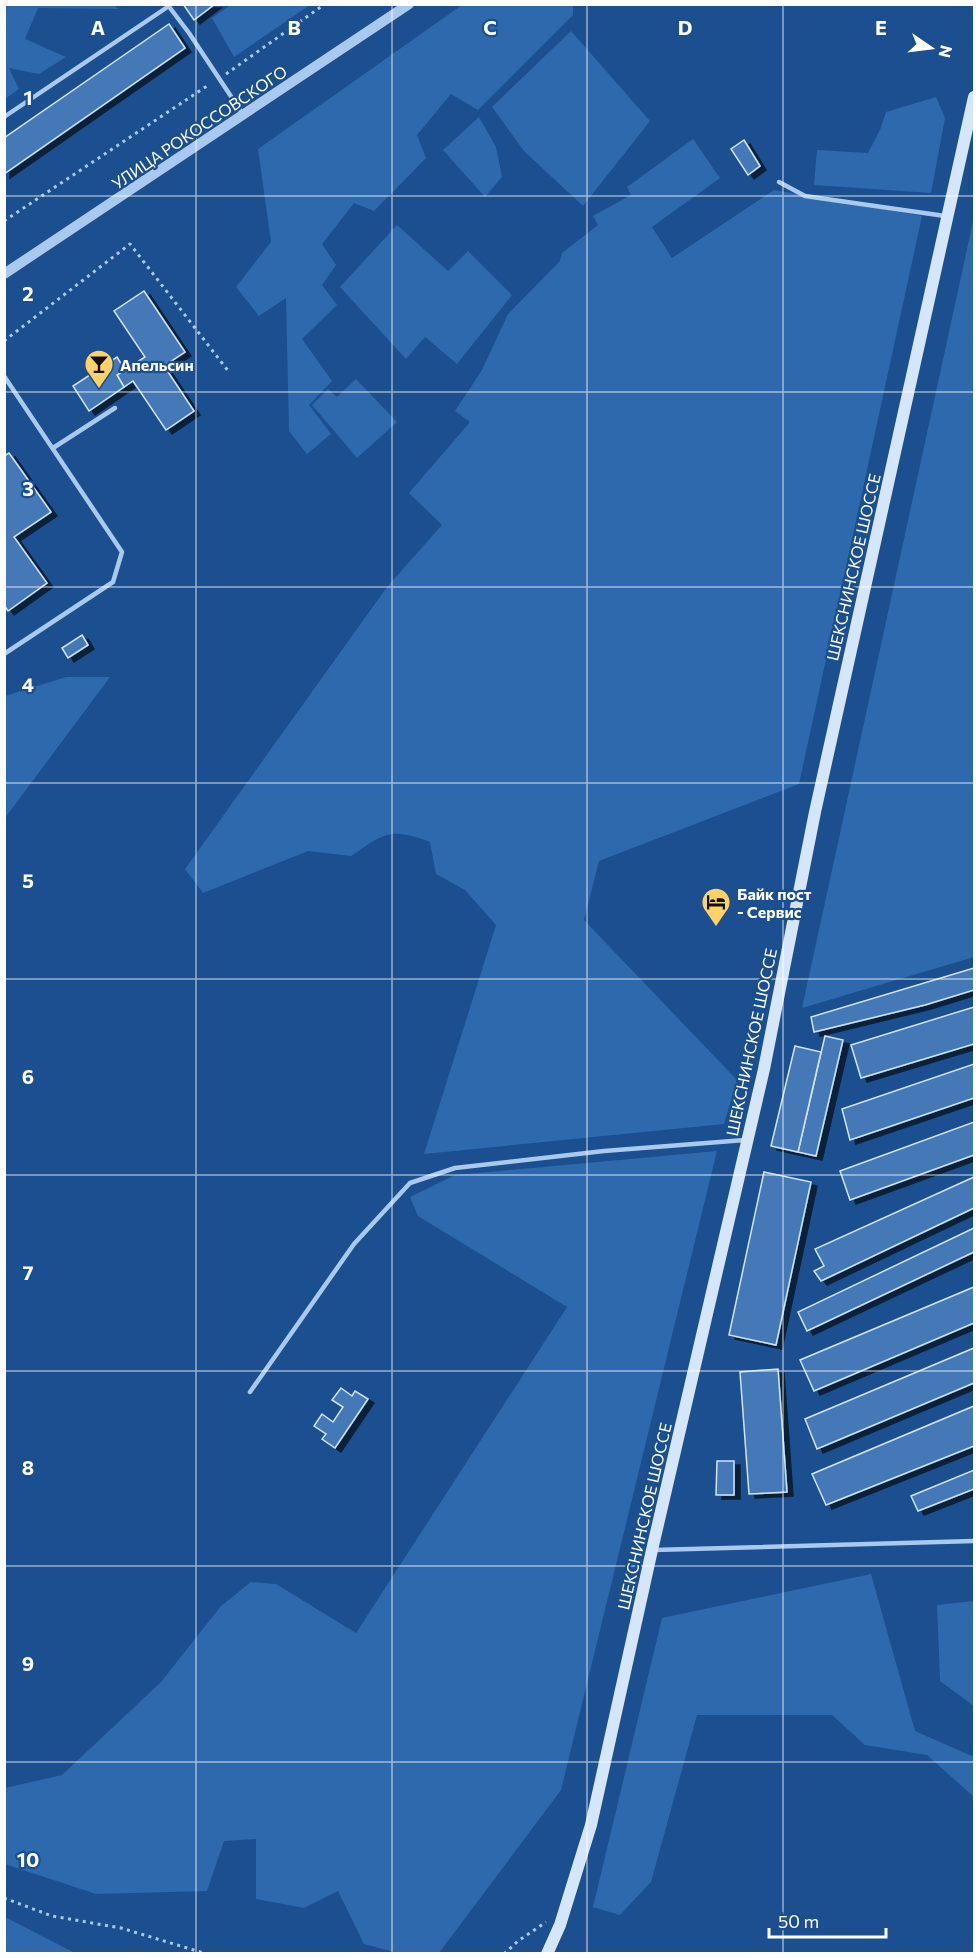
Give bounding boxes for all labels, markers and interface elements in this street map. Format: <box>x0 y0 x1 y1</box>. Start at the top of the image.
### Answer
text: A <box>91 15 105 39</box>
text: B <box>287 15 301 39</box>
text: C <box>483 15 497 39</box>
text: D <box>678 15 692 39</box>
text: E <box>875 15 887 39</box>
north arrow <box>901 18 961 78</box>
text: N <box>935 44 957 60</box>
street label: УЛИЦА РОКОССОВСКОГО <box>108 61 290 193</box>
text: 1 <box>23 85 33 109</box>
text: 2 <box>22 281 34 305</box>
bar icon: Апельсин <box>83 348 115 390</box>
place label: Апельсин <box>120 355 194 374</box>
street label: ШЕКСНИНСКОЕ ШОССЕ <box>822 472 884 662</box>
text: 3 <box>22 476 34 500</box>
text: 4 <box>22 672 34 696</box>
text: 5 <box>22 868 34 892</box>
place label: Байк пост - Сервис <box>737 884 812 921</box>
hotel icon: Байк пост - Сервис <box>700 886 732 928</box>
street label: ШЕКСНИНСКОЕ ШОССЕ <box>722 946 780 1138</box>
text: 6 <box>22 1064 34 1088</box>
text: 7 <box>23 1260 34 1284</box>
street label: ШЕКСНИНСКОЕ ШОССЕ <box>613 1421 675 1611</box>
text: 8 <box>22 1455 34 1479</box>
text: 9 <box>22 1651 34 1675</box>
text: 10 <box>17 1847 39 1871</box>
scale bar <box>769 1901 886 1939</box>
text: 50 m <box>778 1910 819 1932</box>

